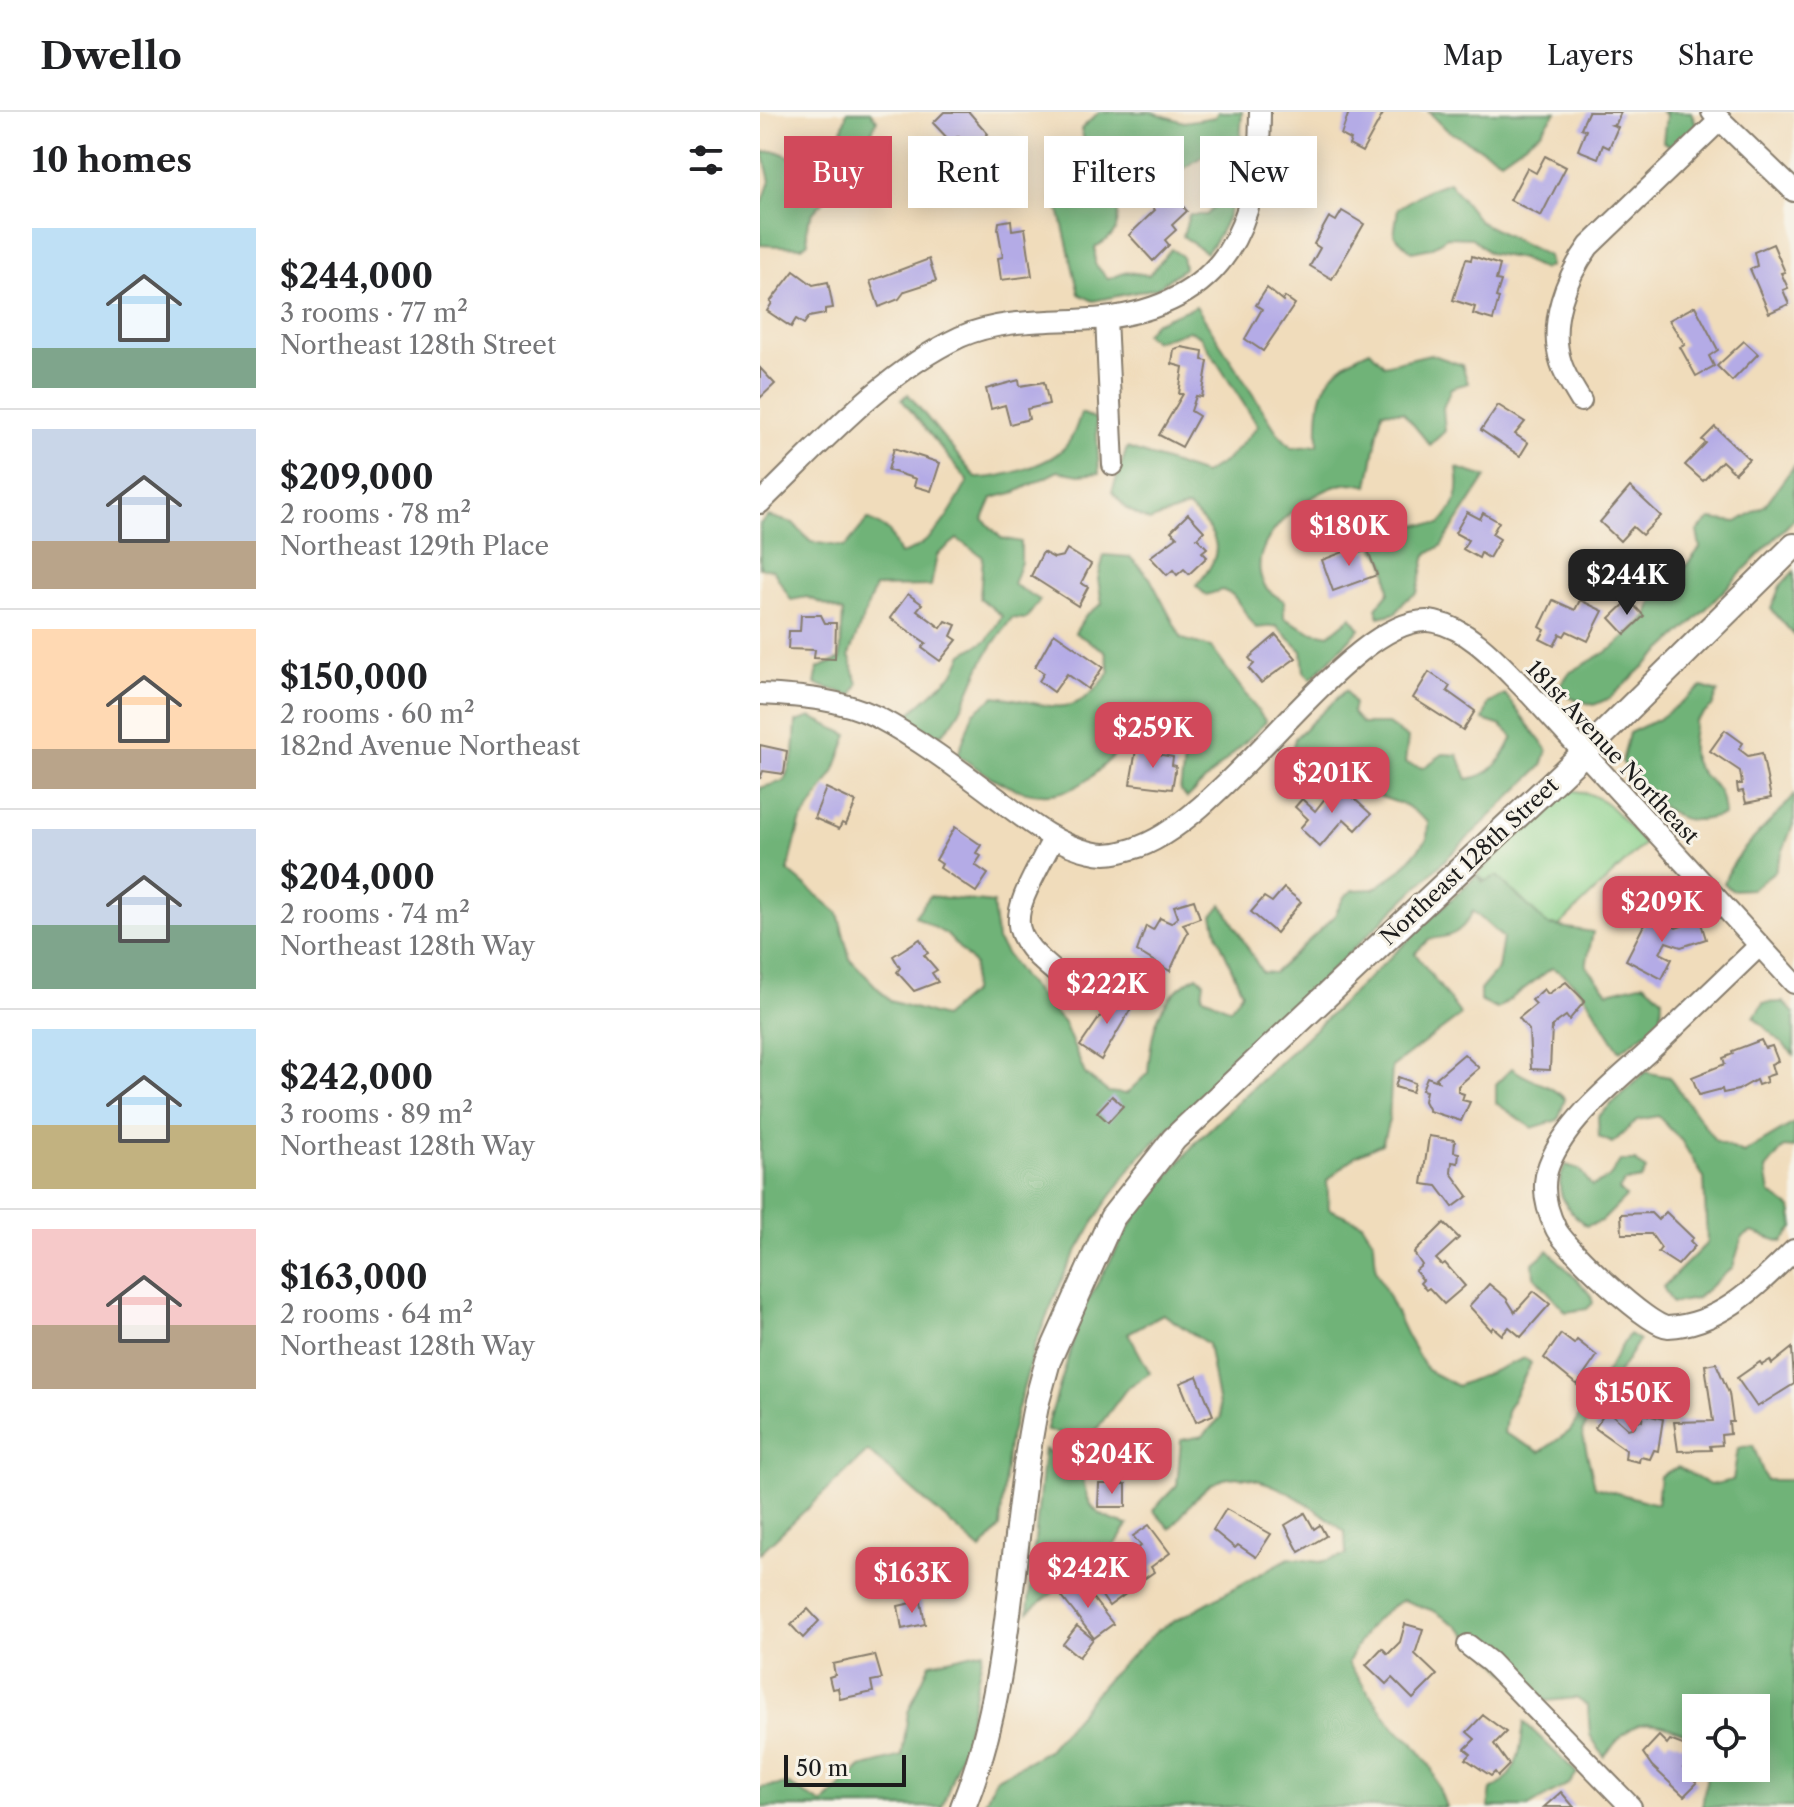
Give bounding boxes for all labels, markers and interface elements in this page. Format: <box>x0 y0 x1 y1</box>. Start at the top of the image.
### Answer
text: Dwello <box>40 32 182 79</box>
text: Map <box>1443 38 1503 72</box>
text: Layers <box>1547 38 1634 72</box>
text: Share <box>1678 38 1754 72</box>
chip: Buy <box>784 136 892 208</box>
chip: Rent <box>908 136 1028 208</box>
chip: Filters <box>1044 136 1184 208</box>
chip: New <box>1200 136 1317 208</box>
icon: filters <box>684 138 728 182</box>
text: 10 homes <box>32 139 192 181</box>
text: $244,000 <box>280 255 433 297</box>
icon: home <box>96 260 192 356</box>
text: 3 rooms · 77 m² <box>280 297 468 329</box>
text: Northeast 128th Street <box>280 329 556 361</box>
text: $209,000 <box>280 456 434 498</box>
icon: home <box>96 461 192 557</box>
text: 2 rooms · 78 m² <box>280 498 471 530</box>
pin: $180K <box>1293 500 1405 568</box>
text: $180K <box>1309 510 1389 542</box>
text: Northeast 129th Place <box>280 530 549 562</box>
pin: $244K <box>1571 549 1683 617</box>
text: $244K <box>1586 559 1668 591</box>
street label: 181st Avenue Northeast <box>1521 655 1705 850</box>
text: $150,000 <box>280 656 428 698</box>
icon: home <box>96 661 192 757</box>
text: 2 rooms · 60 m² <box>280 698 475 730</box>
pin: $259K <box>1097 702 1209 770</box>
text: $259K <box>1113 712 1193 744</box>
text: 182nd Avenue Northeast <box>280 730 580 762</box>
pin: $201K <box>1276 747 1388 815</box>
text: $201K <box>1293 757 1371 789</box>
street label: Northeast 128th Street <box>1375 772 1564 951</box>
text: $204,000 <box>280 856 435 898</box>
icon: home <box>96 861 192 957</box>
pin: $209K <box>1606 876 1718 944</box>
text: $209K <box>1621 886 1703 918</box>
text: 2 rooms · 74 m² <box>280 898 470 930</box>
text: Northeast 128th Way <box>280 930 535 962</box>
pin: $222K <box>1051 958 1163 1026</box>
text: $222K <box>1066 968 1148 1000</box>
text: $242,000 <box>280 1056 433 1098</box>
icon: home <box>96 1061 192 1157</box>
text: 3 rooms · 89 m² <box>280 1098 473 1130</box>
text: Northeast 128th Way <box>280 1130 535 1162</box>
text: $163,000 <box>280 1256 428 1298</box>
icon: home <box>96 1261 192 1357</box>
text: 2 rooms · 64 m² <box>280 1298 473 1330</box>
text: Northeast 128th Way <box>280 1330 535 1362</box>
pin: $150K <box>1577 1367 1689 1435</box>
text: $150K <box>1594 1377 1672 1409</box>
pin: $204K <box>1056 1428 1168 1496</box>
text: $204K <box>1071 1438 1153 1470</box>
pin: $242K <box>1032 1542 1144 1610</box>
pin: $163K <box>856 1547 968 1615</box>
text: $242K <box>1047 1552 1129 1584</box>
text: $163K <box>873 1557 951 1589</box>
map controls <box>1682 1694 1770 1782</box>
button: locate <box>1682 1694 1770 1782</box>
scale bar <box>784 1751 906 1787</box>
text: 50 m <box>796 1755 848 1782</box>

